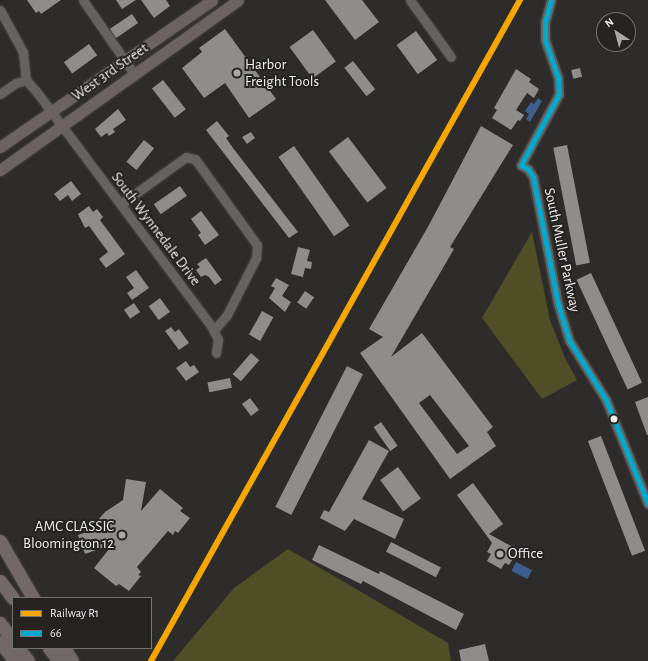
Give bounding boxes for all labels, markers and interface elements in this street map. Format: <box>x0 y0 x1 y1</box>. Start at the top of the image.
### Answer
north arrow <box>596 12 636 52</box>
text: N <box>603 16 616 29</box>
street label: West 3rd Street <box>68 39 152 105</box>
place label: Harbor Freight Tools <box>245 55 319 90</box>
marker: Harbor Freight Tools <box>232 68 242 78</box>
street label: South Wynnedale Drive <box>107 169 205 289</box>
street label: South Muller Parkway <box>540 186 584 314</box>
unlabelled marker <box>609 414 619 424</box>
place label: AMC CLASSIC Bloomington 12 <box>23 517 114 552</box>
marker: AMC CLASSIC Bloomington 12 <box>117 530 127 540</box>
place label: Office <box>508 545 543 563</box>
marker: Office <box>495 549 505 559</box>
legend <box>12 597 152 649</box>
text: Railway R1 <box>50 607 99 619</box>
text: 66 <box>50 627 61 639</box>

